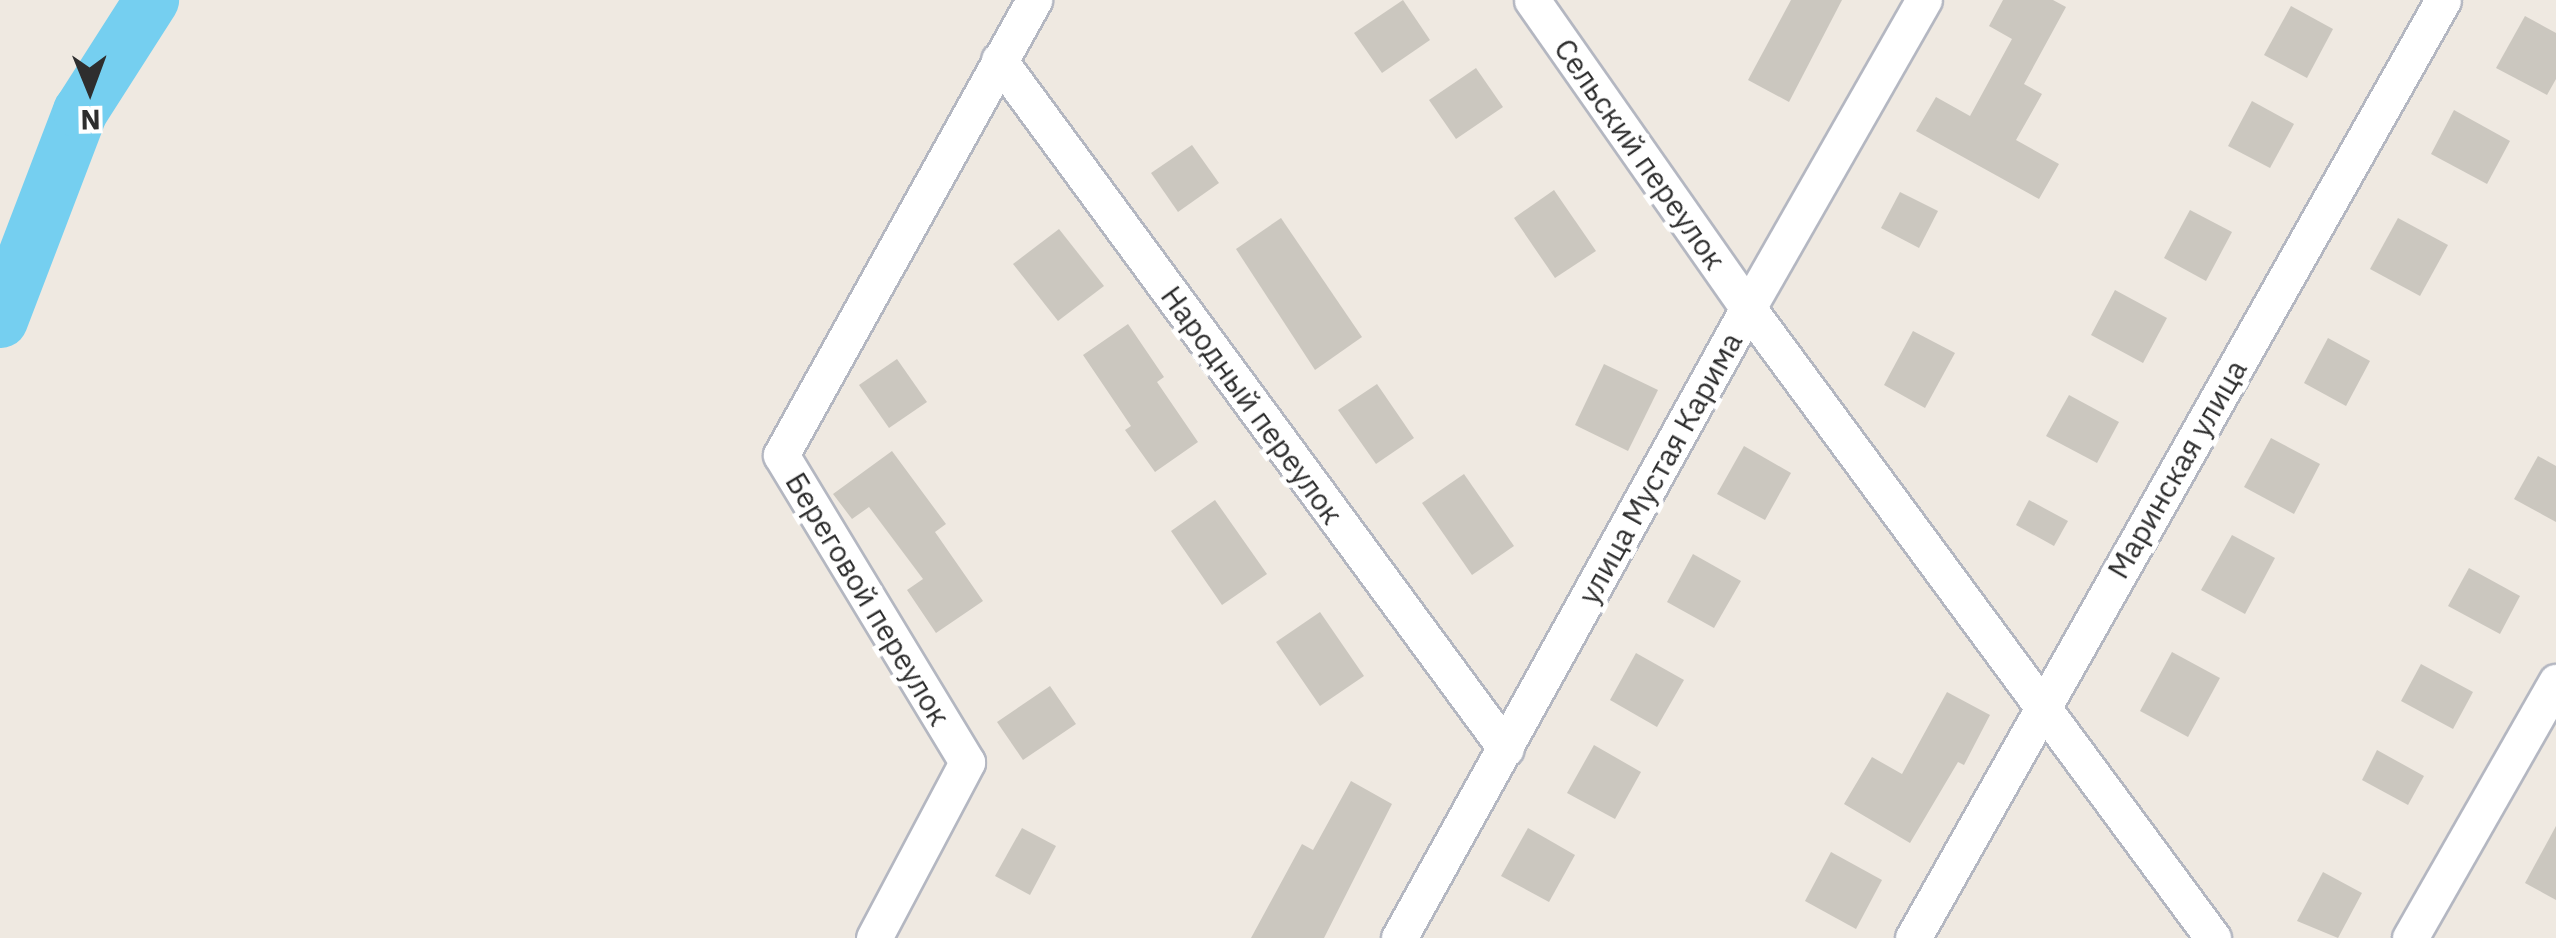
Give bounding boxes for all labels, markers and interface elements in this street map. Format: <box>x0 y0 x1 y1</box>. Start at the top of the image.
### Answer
street label: Сельский переулок <box>1547 32 1733 276</box>
north arrow <box>40 40 140 140</box>
text: N <box>80 102 101 139</box>
street label: Народный переулок <box>1154 279 1350 531</box>
street label: улица Мустая Карима <box>1570 326 1750 610</box>
street label: Маринская улица <box>2100 353 2254 585</box>
street label: Береговой переулок <box>778 466 958 732</box>

